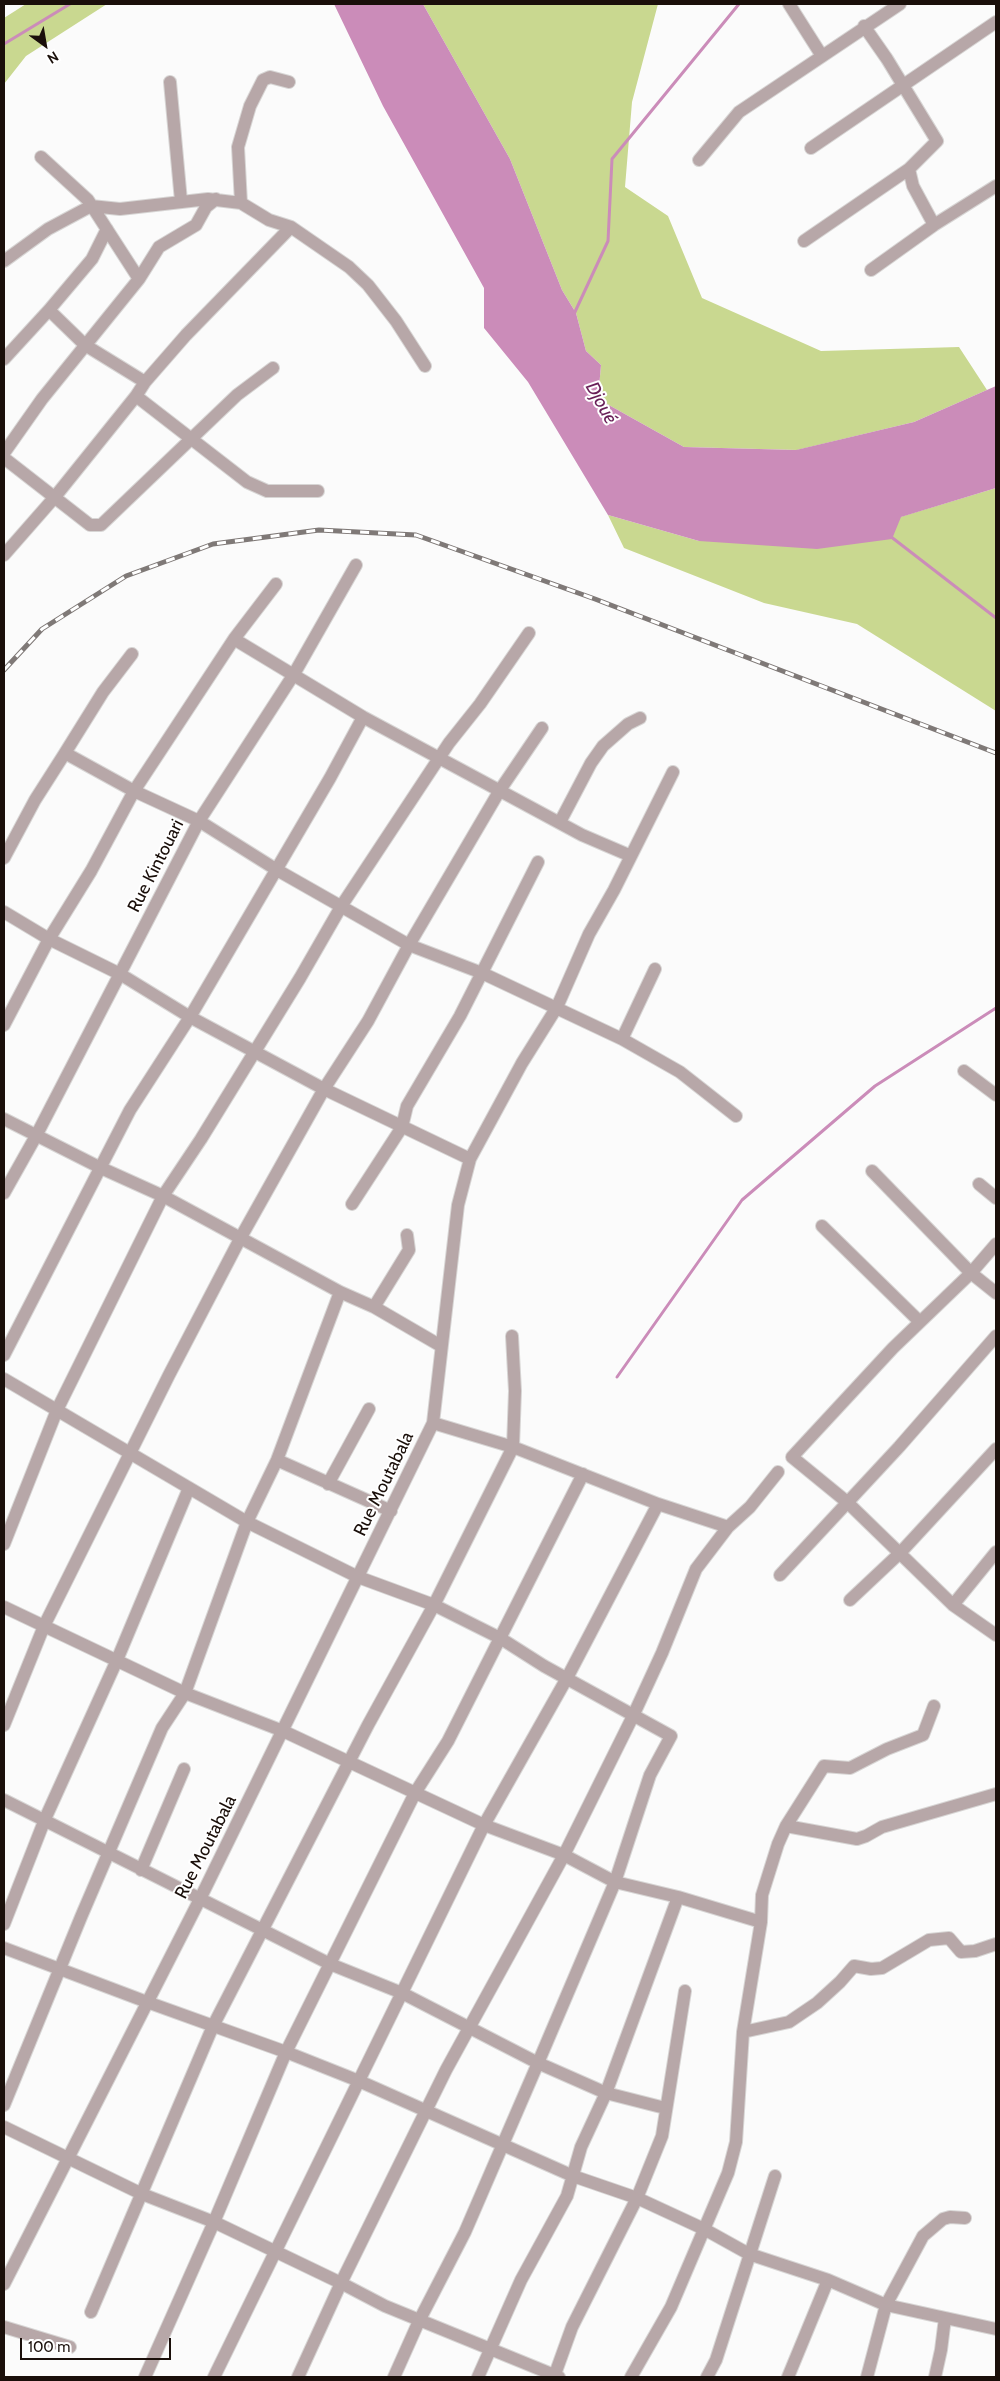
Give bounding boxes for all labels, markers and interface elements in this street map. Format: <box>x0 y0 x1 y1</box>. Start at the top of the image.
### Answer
north arrow <box>20 20 70 70</box>
text: N <box>44 47 62 68</box>
water label: Djoué <box>580 378 622 428</box>
street label: Rue Kintouari <box>123 816 189 916</box>
street label: Rue Moutabala <box>349 1428 419 1540</box>
street label: Rue Moutabala <box>171 1792 241 1902</box>
scale bar <box>22 2328 174 2360</box>
text: 100 m <box>28 2338 70 2356</box>

